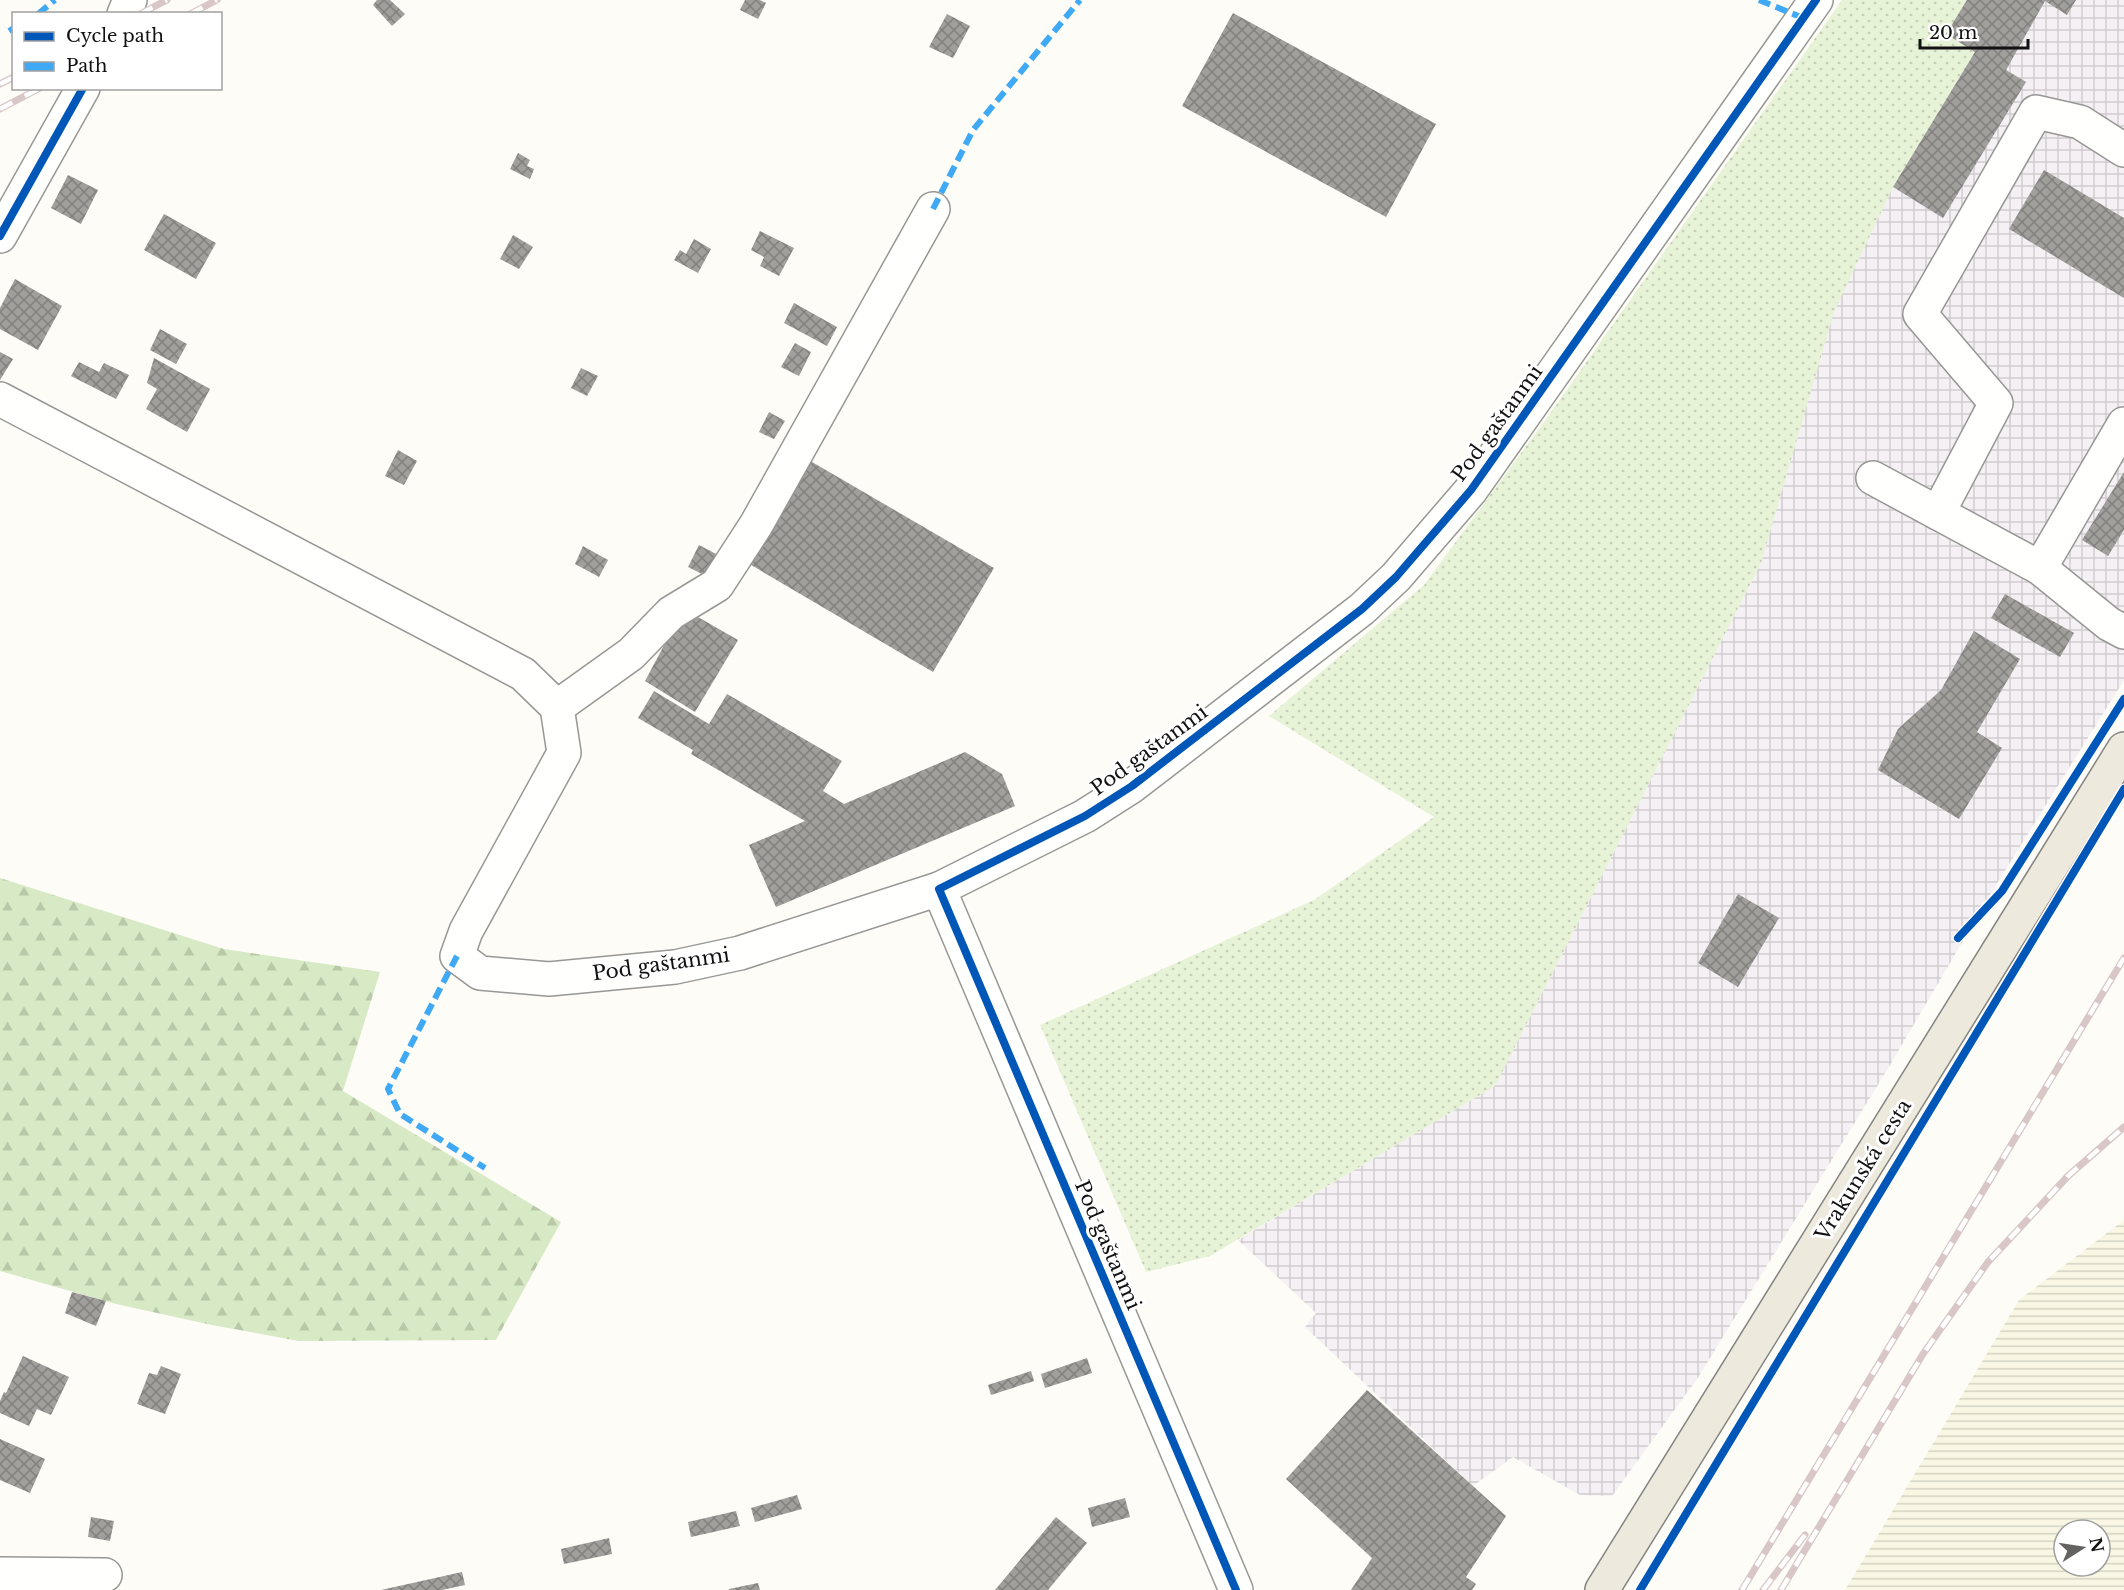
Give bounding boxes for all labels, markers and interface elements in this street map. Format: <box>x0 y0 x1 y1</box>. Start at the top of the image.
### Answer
legend <box>12 12 222 90</box>
scale bar <box>1920 12 2028 50</box>
text: 20 m <box>1929 22 1977 44</box>
text: Cycle path <box>66 25 164 47</box>
text: Path <box>66 55 107 77</box>
street label: Pod gaštanmi <box>1447 360 1547 486</box>
street label: Pod gaštanmi <box>1086 700 1212 800</box>
street label: Pod gaštanmi <box>591 942 731 986</box>
street label: Vrakunská cesta <box>1809 1094 1917 1246</box>
street label: Pod gaštanmi <box>1070 1177 1146 1314</box>
north arrow <box>2052 1518 2112 1578</box>
text: N <box>2085 1535 2108 1554</box>

